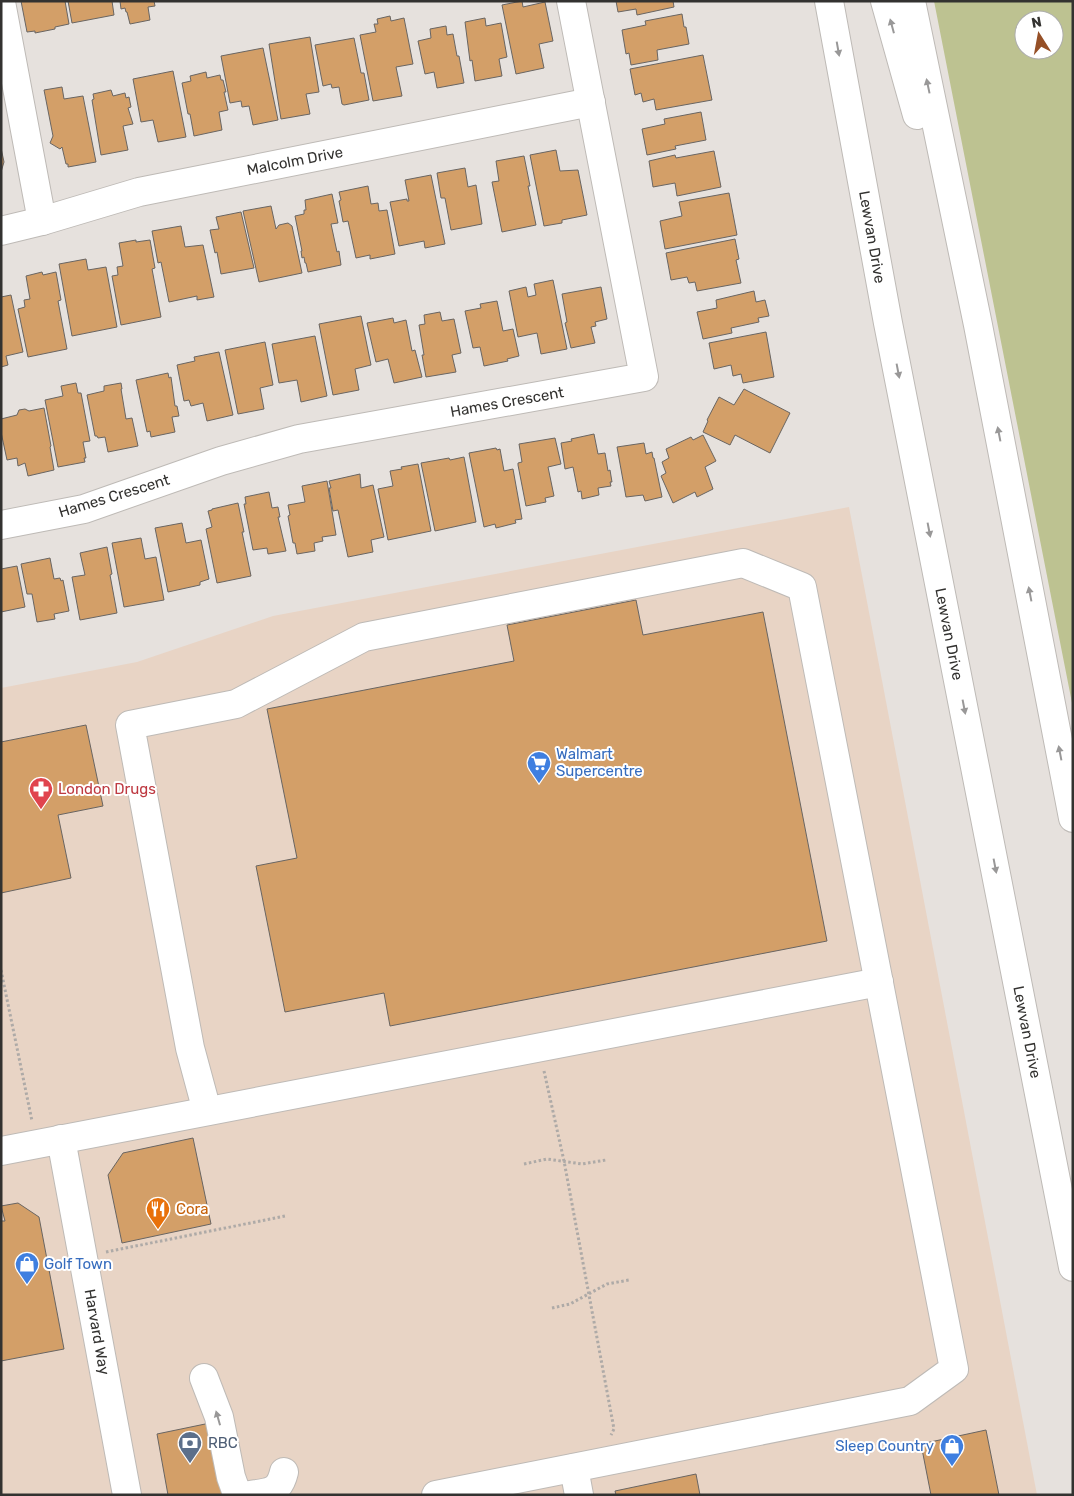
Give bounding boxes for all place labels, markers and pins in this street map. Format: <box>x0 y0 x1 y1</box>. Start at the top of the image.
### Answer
place label: Walmart Supercentre <box>556 745 643 780</box>
supermarket icon: Walmart Supercentre <box>526 750 552 784</box>
pharmacy icon: London Drugs <box>28 776 54 810</box>
place label: London Drugs <box>58 780 156 798</box>
restaurant icon: Cora <box>145 1196 171 1230</box>
place label: Cora <box>176 1200 208 1218</box>
shop icon: Golf Town <box>14 1251 40 1285</box>
place label: Golf Town <box>44 1255 112 1273</box>
bank icon: RBC <box>177 1430 203 1464</box>
shop icon: Sleep Country <box>939 1433 965 1467</box>
place label: RBC <box>208 1434 238 1452</box>
place label: Sleep Country <box>835 1437 934 1455</box>

